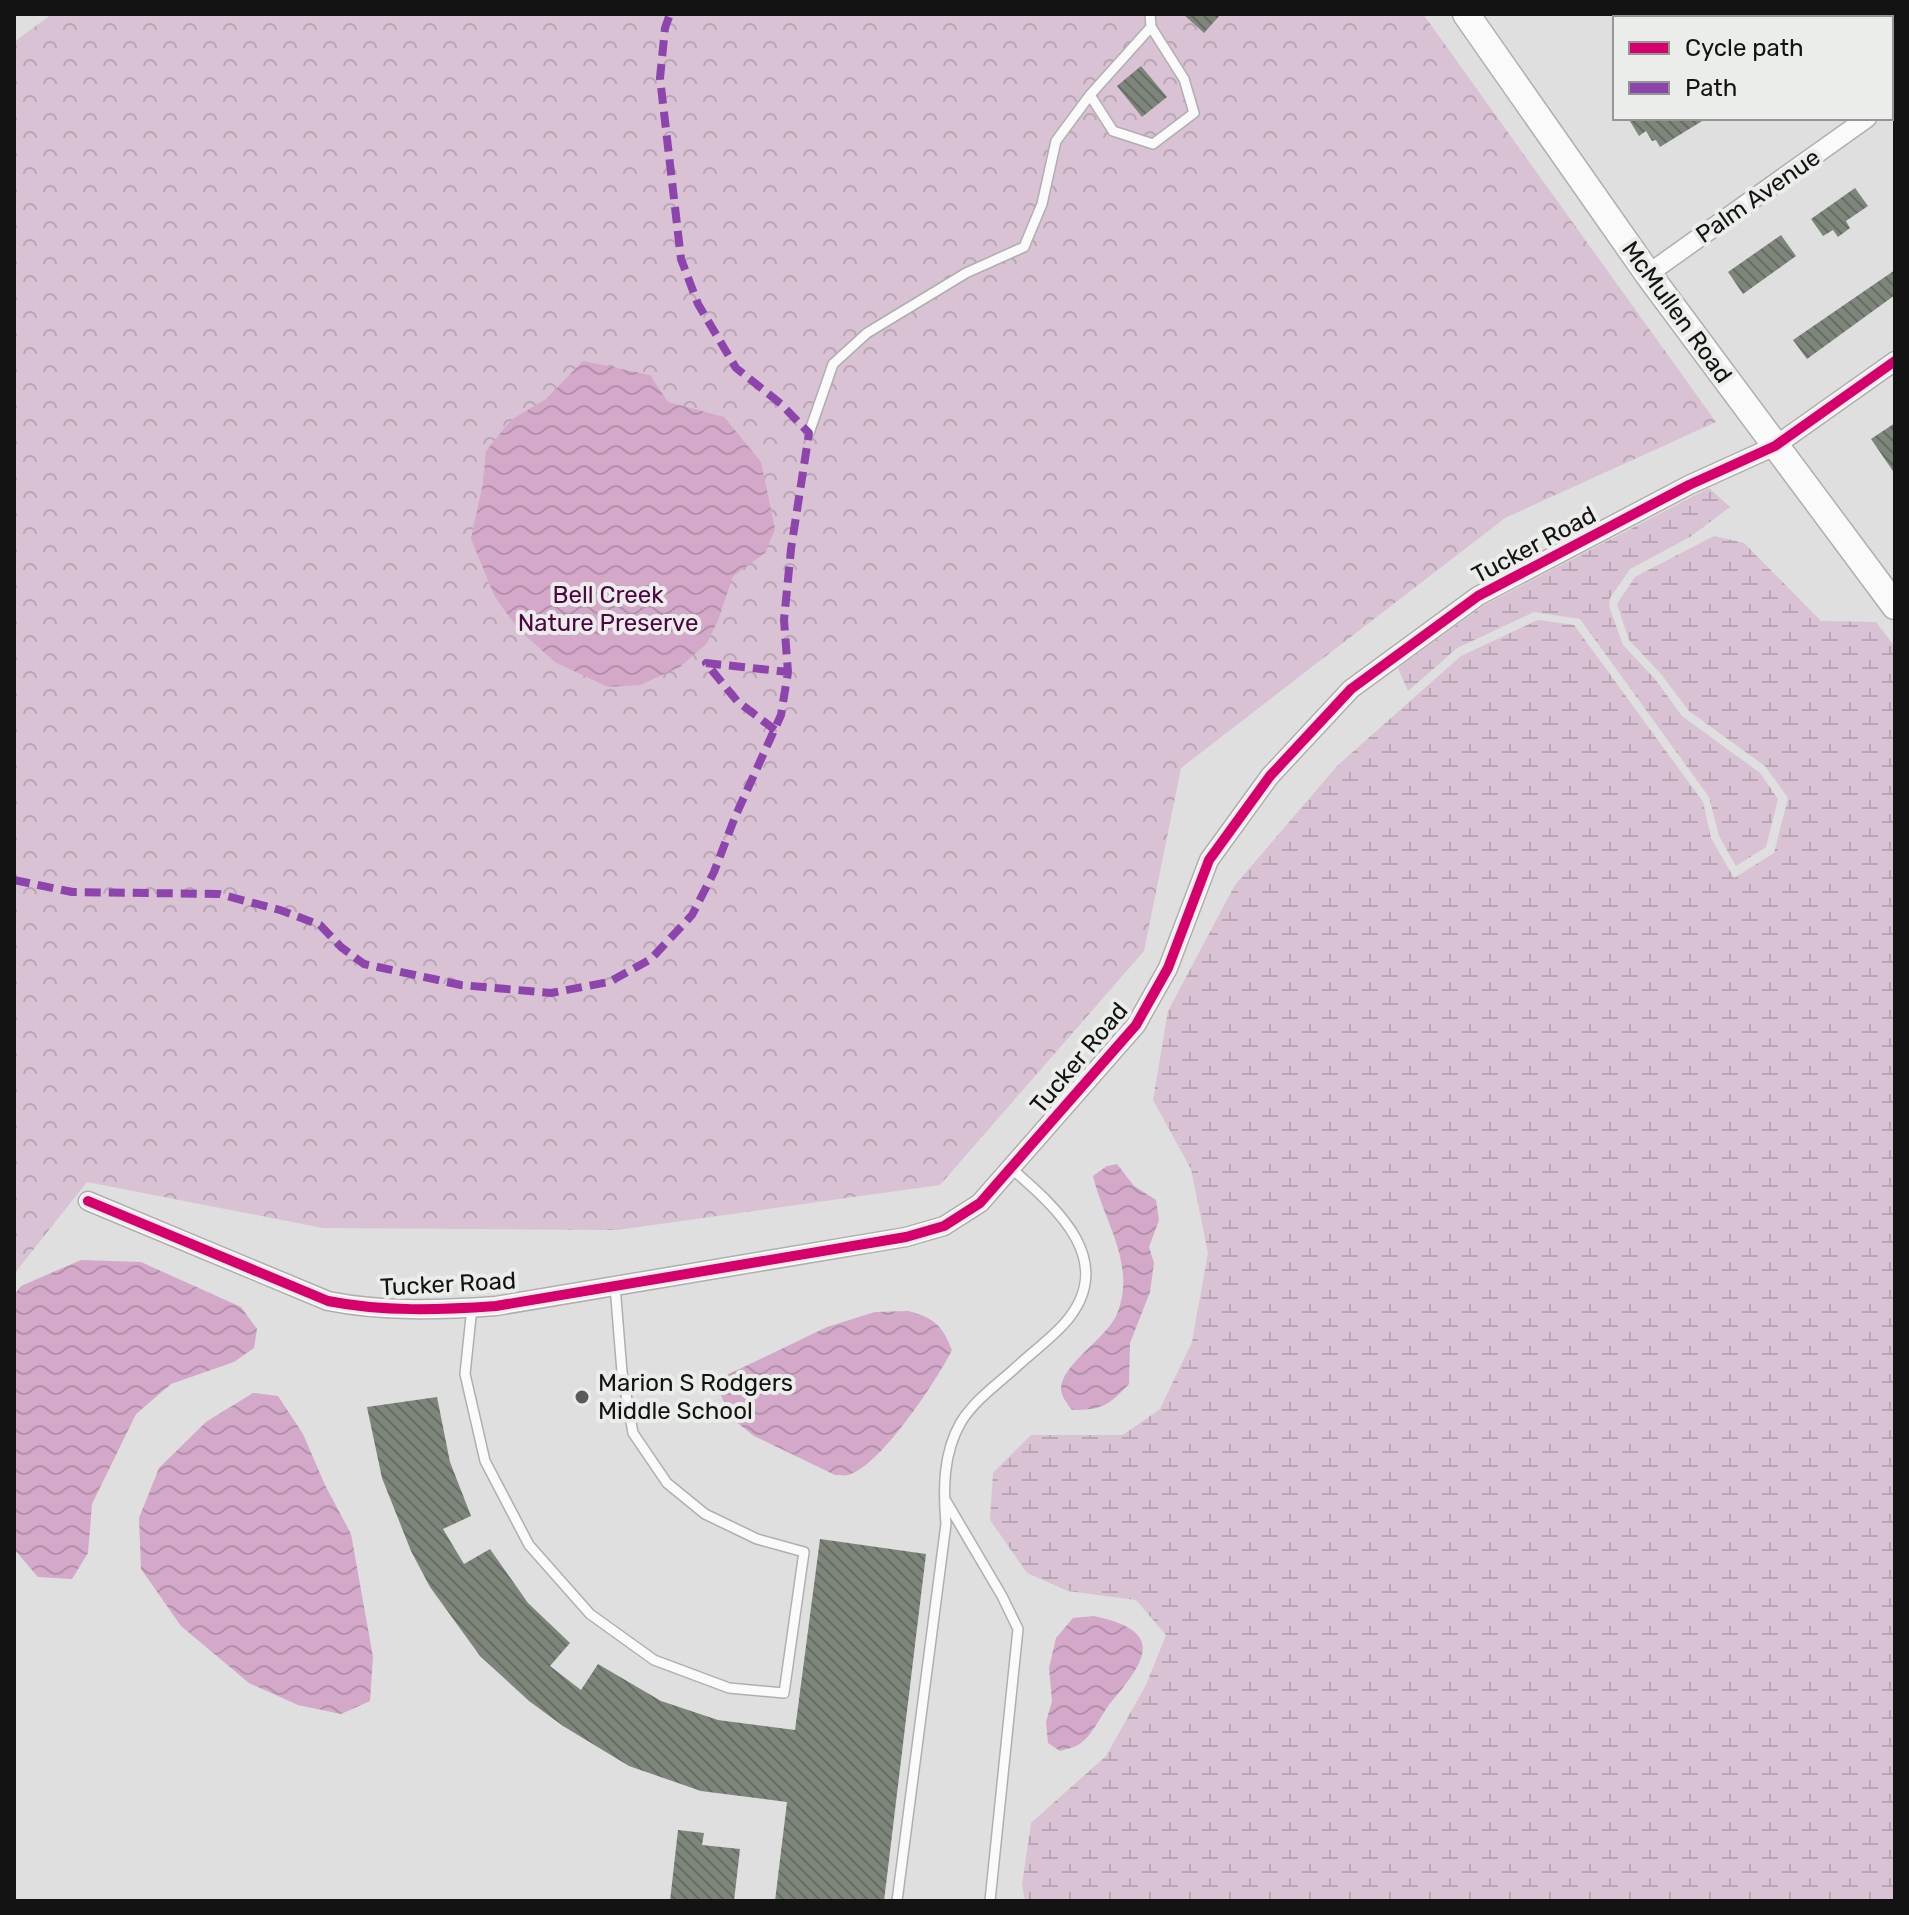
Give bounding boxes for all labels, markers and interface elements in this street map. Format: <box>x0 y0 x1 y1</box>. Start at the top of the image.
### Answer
legend <box>1613 16 1893 120</box>
text: Cycle path <box>1685 34 1804 62</box>
text: Path <box>1685 74 1737 102</box>
street label: Palm Avenue <box>1691 143 1825 249</box>
street label: McMullen Road <box>1616 236 1738 388</box>
street label: Tucker Road <box>1467 501 1601 589</box>
park label: Bell Creek Nature Preserve <box>518 581 698 637</box>
street label: Tucker Road <box>1024 997 1134 1119</box>
street label: Tucker Road <box>379 1266 517 1302</box>
place label: Marion S Rodgers Middle School <box>598 1369 793 1425</box>
marker: Marion S Rodgers Middle School <box>573 1388 591 1406</box>

